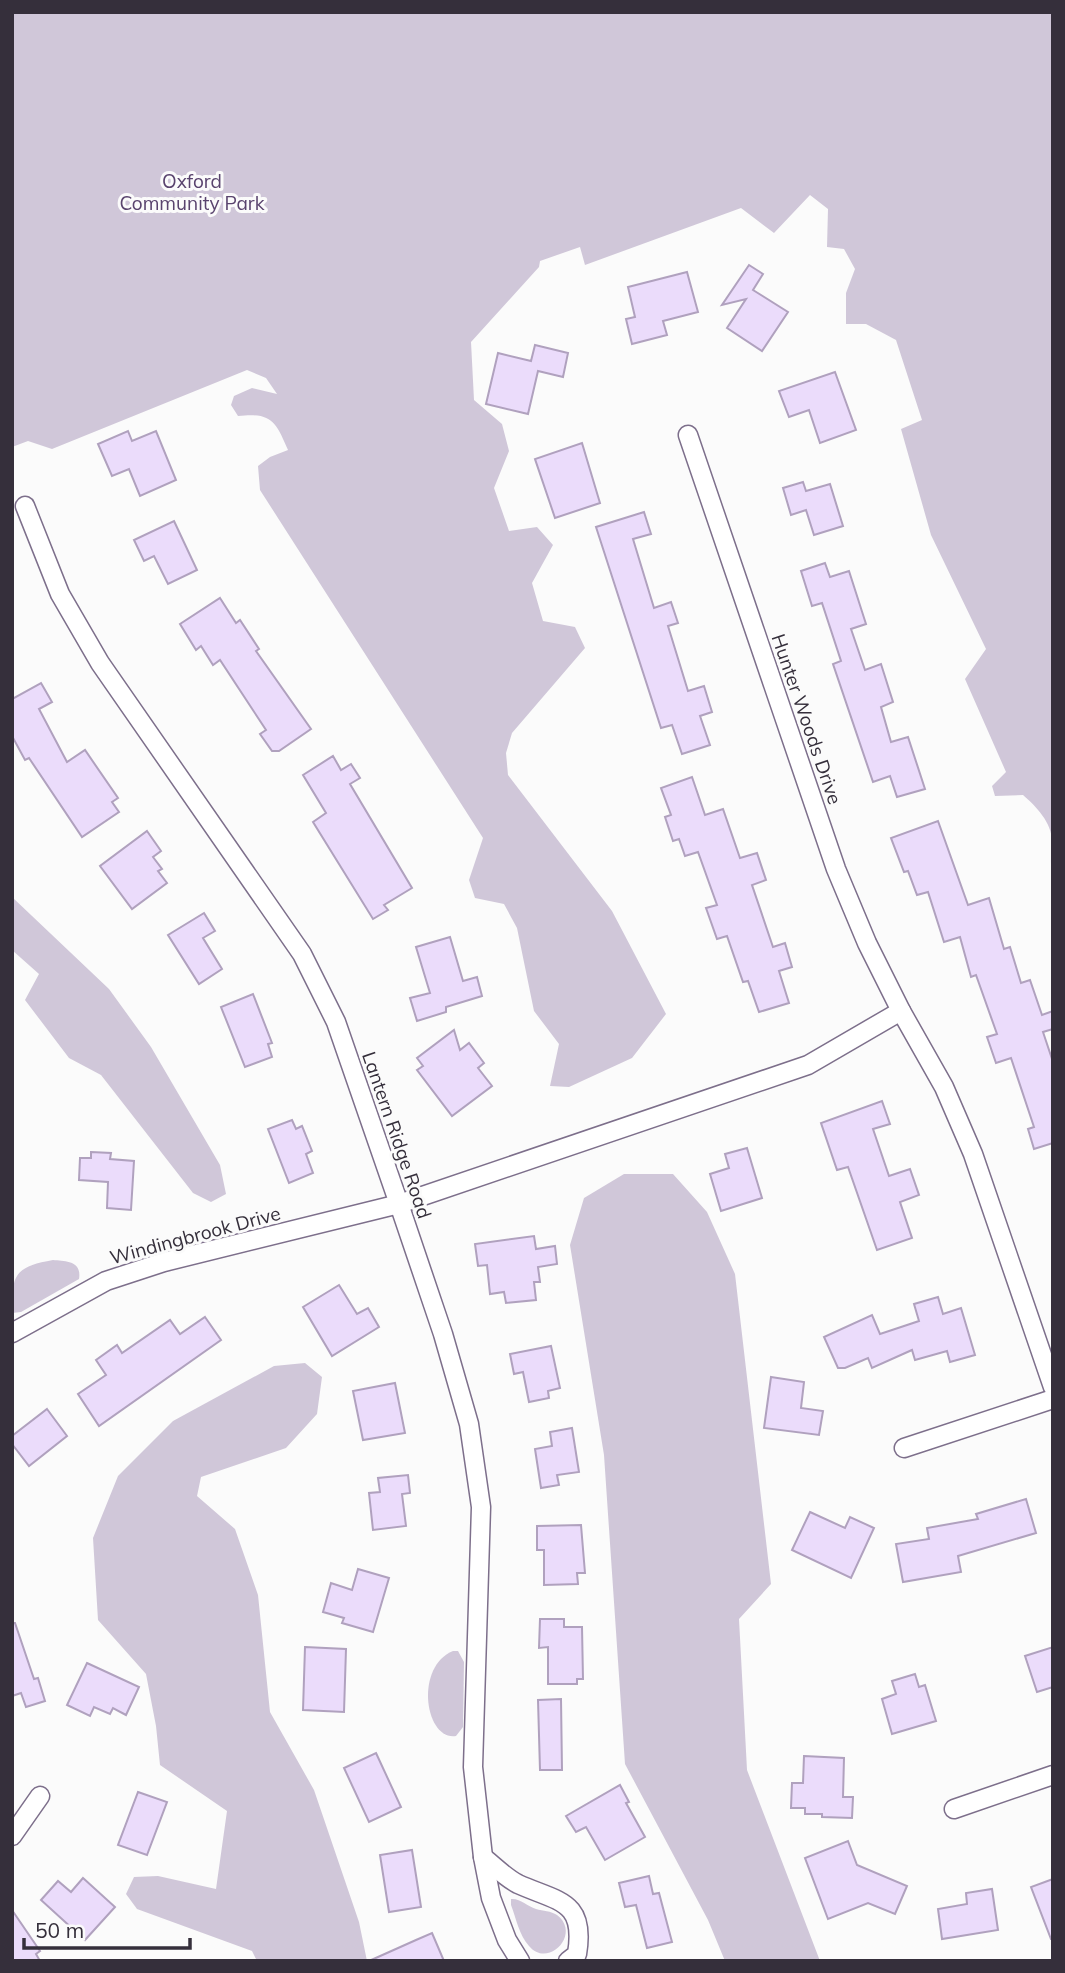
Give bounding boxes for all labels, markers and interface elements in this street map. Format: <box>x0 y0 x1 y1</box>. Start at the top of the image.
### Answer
park label: Oxford Community Park <box>120 169 265 215</box>
street label: Hunter Woods Drive <box>767 631 847 807</box>
street label: Lantern Ridge Road <box>357 1048 437 1222</box>
street label: Windingbrook Drive <box>107 1201 283 1269</box>
scale bar <box>24 1906 191 1950</box>
text: 50 m <box>35 1917 84 1943</box>

